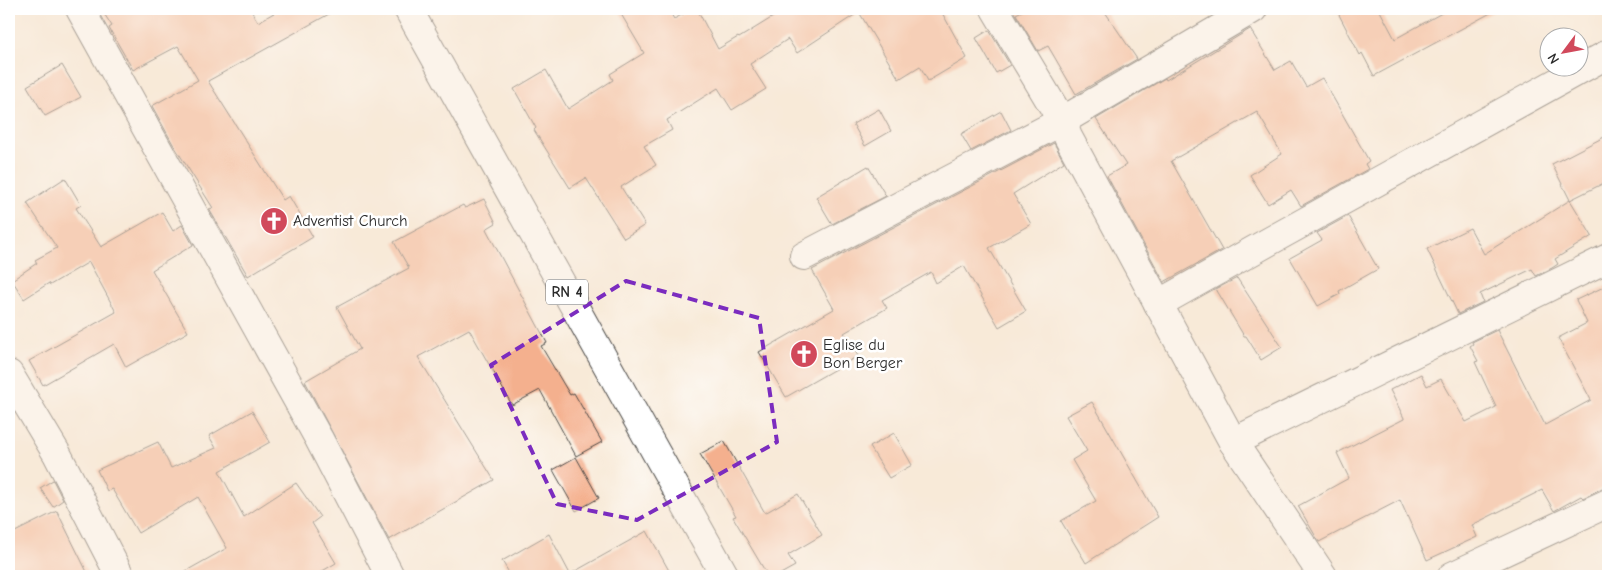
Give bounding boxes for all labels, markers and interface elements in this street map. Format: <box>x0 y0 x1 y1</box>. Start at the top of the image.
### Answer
north arrow <box>1540 28 1590 78</box>
text: N <box>1544 50 1563 67</box>
church icon: Adventist Church <box>259 206 289 236</box>
place label: Adventist Church <box>293 212 408 230</box>
road number: RN 4 <box>546 280 588 304</box>
place label: Eglise du Bon Berger <box>823 336 903 372</box>
church icon: Eglise du Bon Berger <box>789 339 819 369</box>

